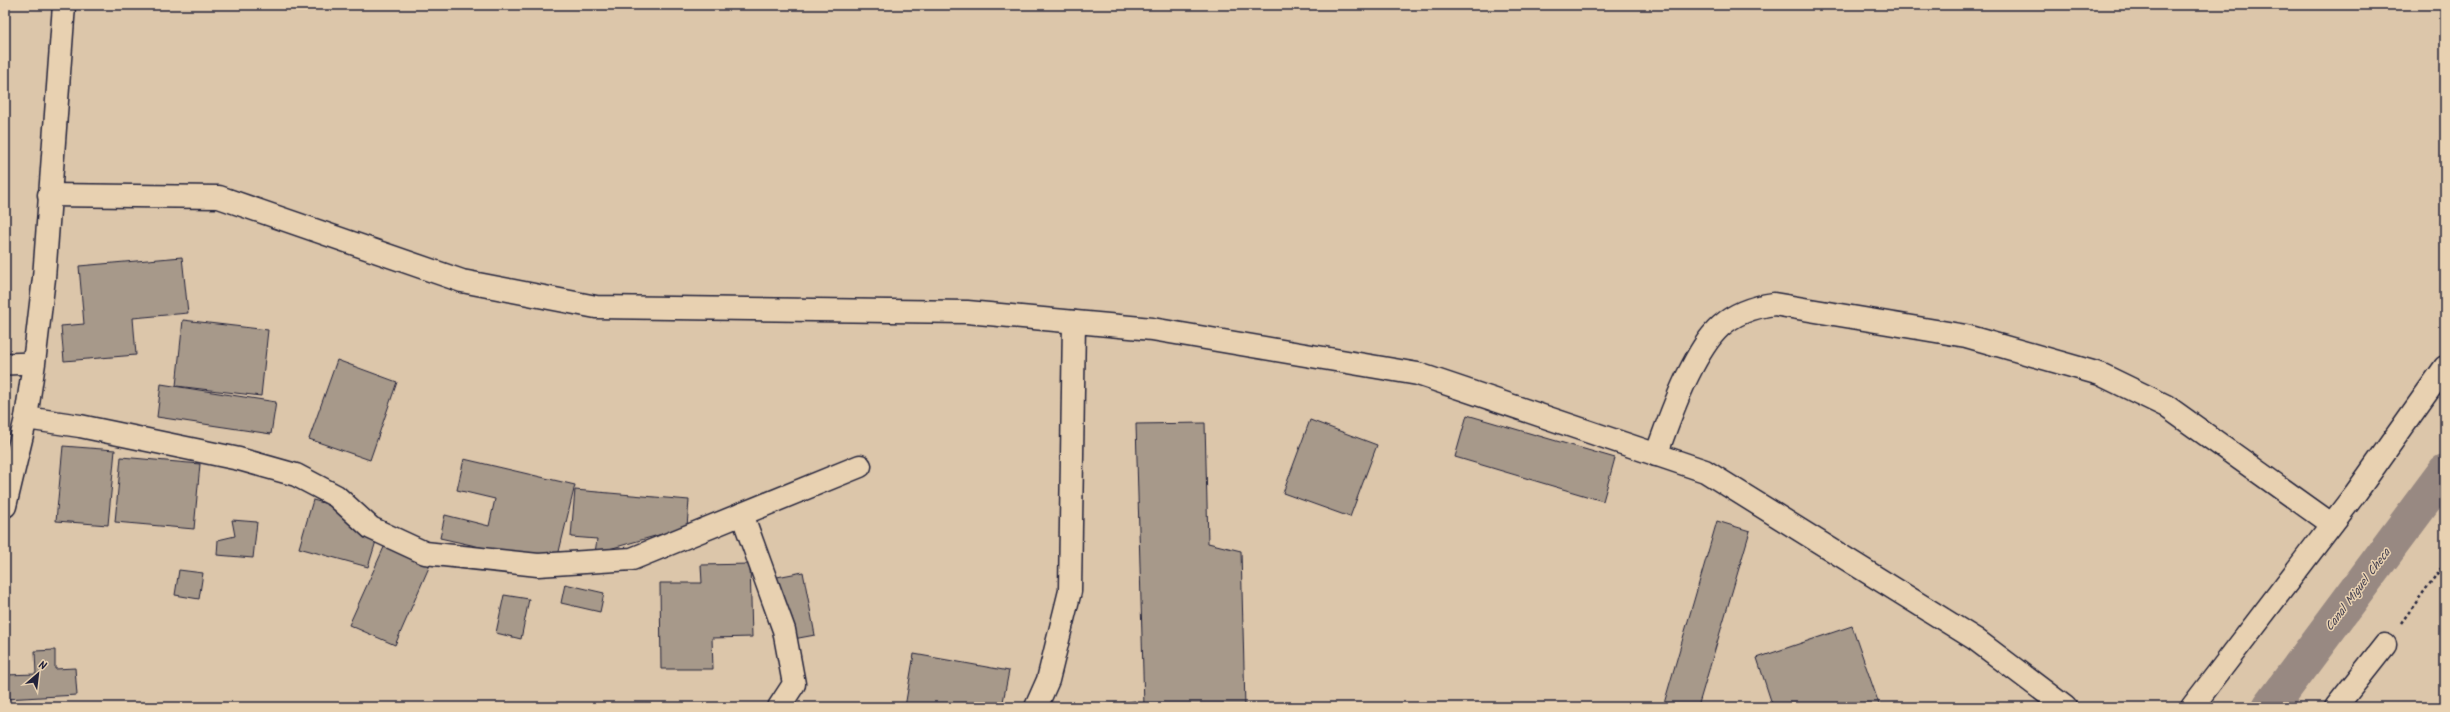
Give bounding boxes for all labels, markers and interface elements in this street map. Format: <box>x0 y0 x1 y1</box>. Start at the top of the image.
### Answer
water label: Canal Miguel Checa <box>2320 543 2396 635</box>
north arrow <box>18 654 58 694</box>
text: N <box>35 656 50 676</box>

